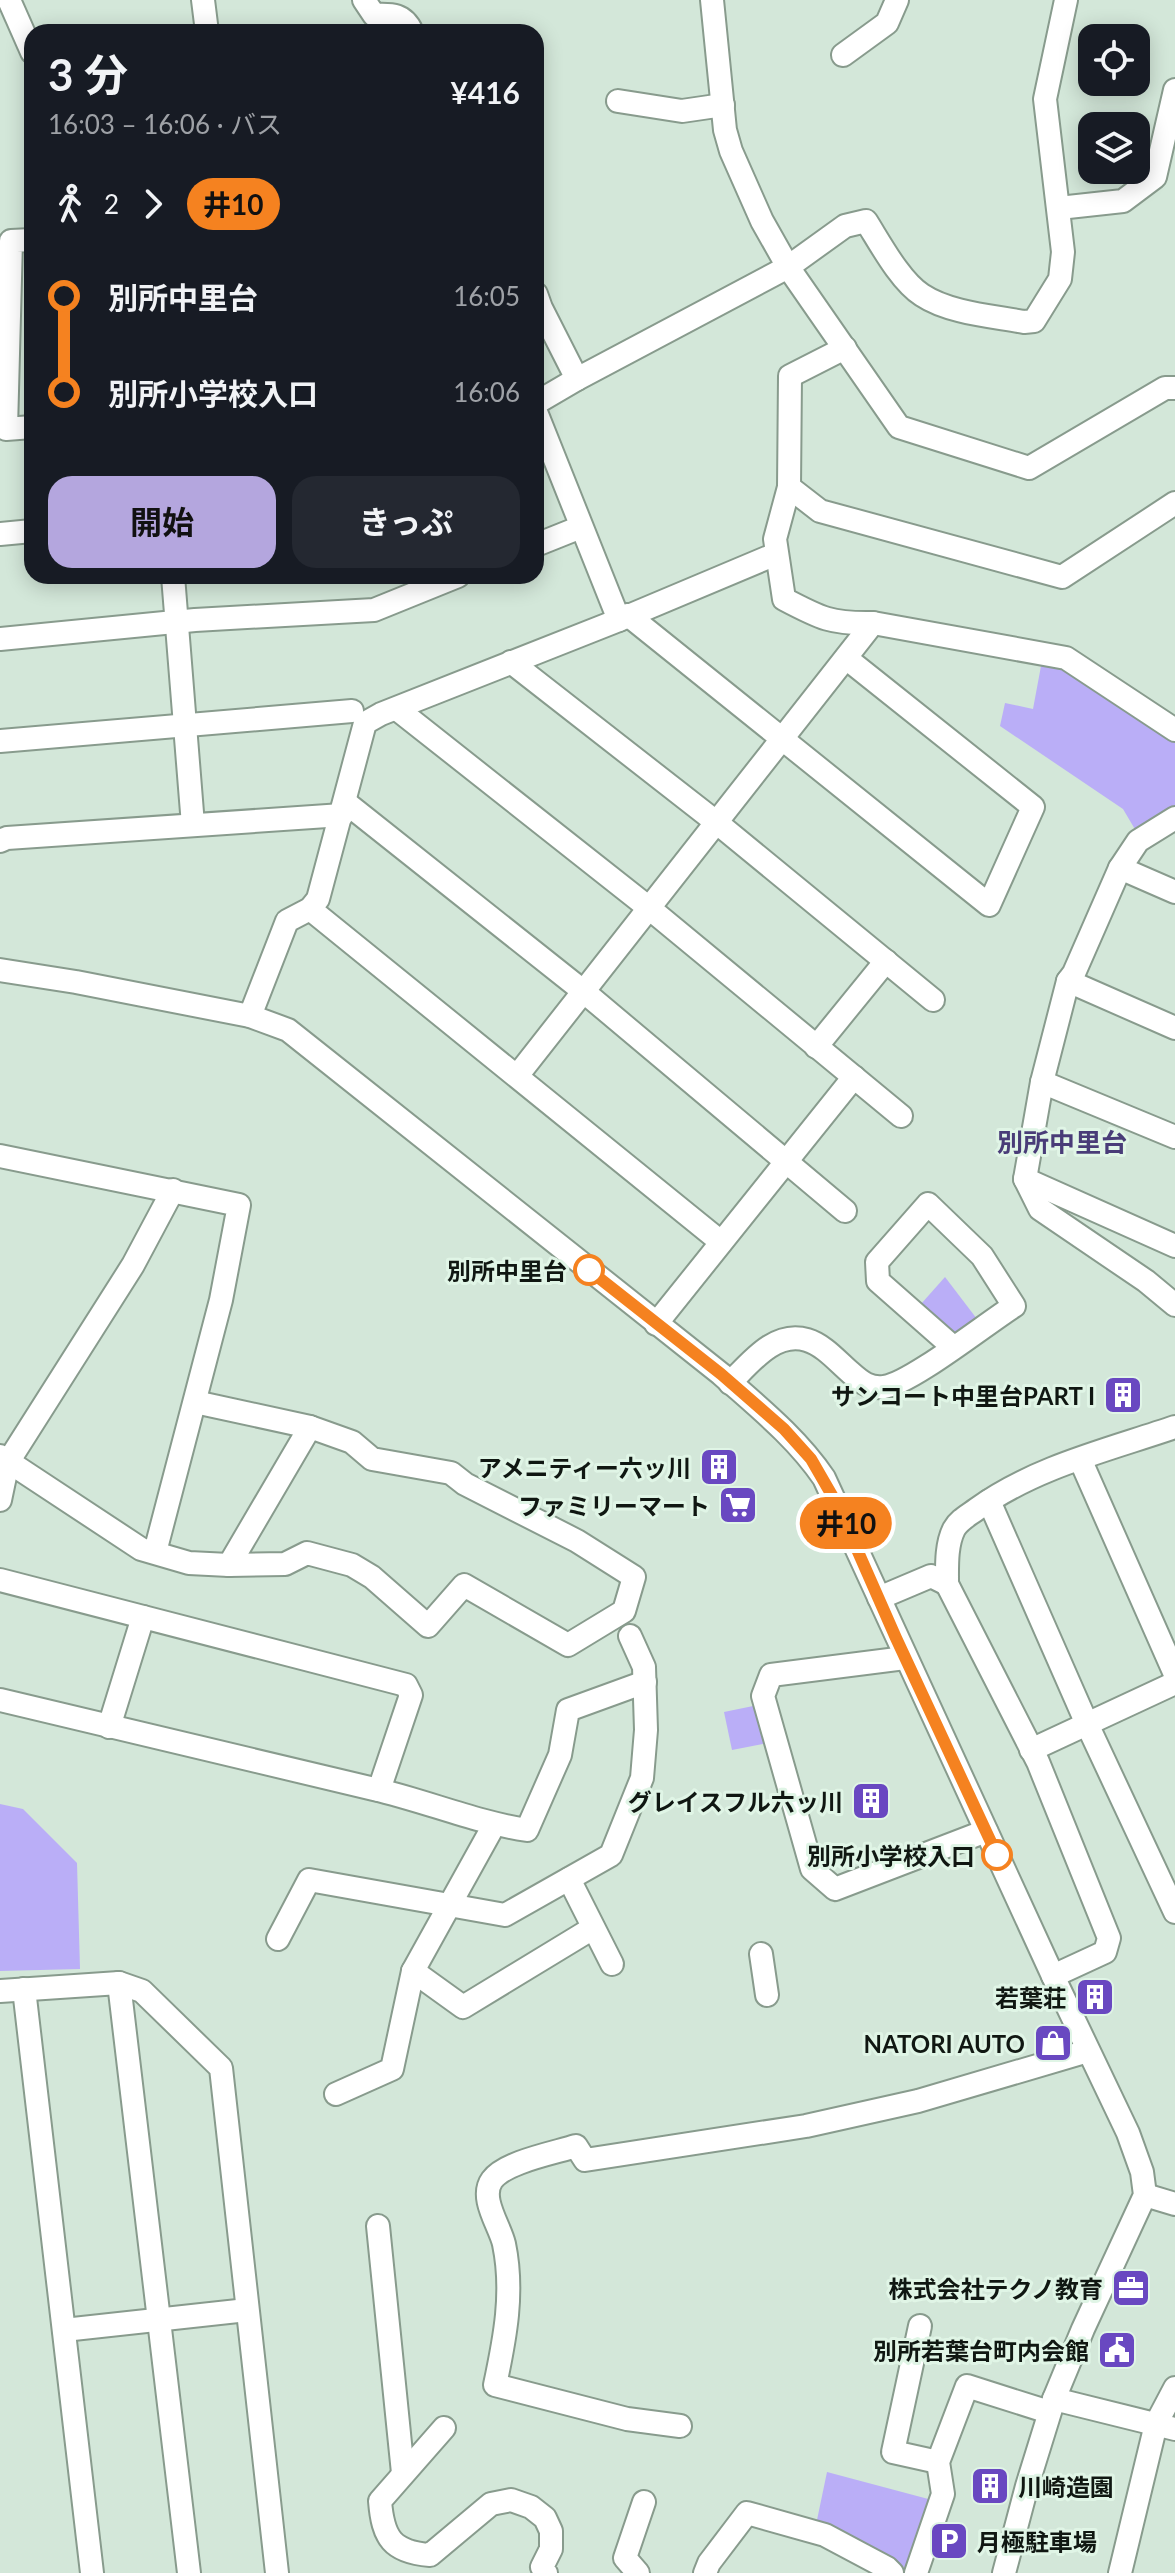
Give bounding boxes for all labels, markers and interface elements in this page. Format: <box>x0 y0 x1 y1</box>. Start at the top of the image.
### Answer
map controls <box>1078 24 1150 184</box>
button: locate <box>1078 24 1150 96</box>
text: 3 分 <box>48 48 128 100</box>
text: ¥416 <box>450 74 520 110</box>
text: 16:03 – 16:06 · バス <box>48 108 282 140</box>
button: layers <box>1078 112 1150 184</box>
icon: walk <box>48 182 92 226</box>
icon: forward <box>131 182 175 226</box>
text: 井10 <box>203 187 264 221</box>
text: 2 <box>104 188 119 220</box>
text: 別所中里台 <box>108 279 258 315</box>
text: 16:05 <box>453 280 520 312</box>
text: 別所小学校入口 <box>108 375 318 411</box>
text: 16:06 <box>453 376 520 408</box>
button: 開始 <box>48 476 276 568</box>
button: きっぷ <box>292 476 520 568</box>
district label: 別所中里台 <box>997 1126 1127 1158</box>
marker: 別所中里台 <box>574 1255 604 1285</box>
place label: 別所中里台 <box>447 1256 567 1285</box>
building icon: サンコート中里台PART I <box>1102 1374 1144 1416</box>
place label: サンコート中里台PART I <box>831 1381 1095 1410</box>
building icon: アメニティー六ッ川 <box>698 1446 740 1488</box>
place label: アメニティー六ッ川 <box>478 1453 691 1482</box>
supermarket icon: ファミリーマート <box>717 1484 759 1526</box>
place label: ファミリーマート <box>518 1491 710 1520</box>
line badge: 井10 <box>800 1497 892 1549</box>
text: 井10 <box>816 1506 876 1540</box>
building icon: グレイスフル六ッ川 <box>850 1780 892 1822</box>
place label: グレイスフル六ッ川 <box>628 1787 843 1816</box>
marker: 別所小学校入口 <box>982 1840 1012 1870</box>
place label: 別所小学校入口 <box>807 1841 975 1870</box>
building icon: 若葉荘 <box>1074 1976 1116 2018</box>
place label: 若葉荘 <box>995 1983 1067 2012</box>
shop icon: NATORI AUTO <box>1032 2022 1074 2064</box>
place label: NATORI AUTO <box>863 2029 1025 2058</box>
office icon: 株式会社テクノ教育 <box>1110 2267 1152 2309</box>
place label: 株式会社テクノ教育 <box>888 2274 1103 2303</box>
public building icon: 別所若葉台町内会館 <box>1096 2329 1138 2371</box>
place label: 別所若葉台町内会館 <box>873 2336 1089 2365</box>
building icon: 川崎造園 <box>969 2465 1011 2507</box>
place label: 川崎造園 <box>1018 2472 1114 2501</box>
parking icon: 月極駐車場 <box>928 2520 970 2562</box>
place label: 月極駐車場 <box>977 2527 1097 2556</box>

